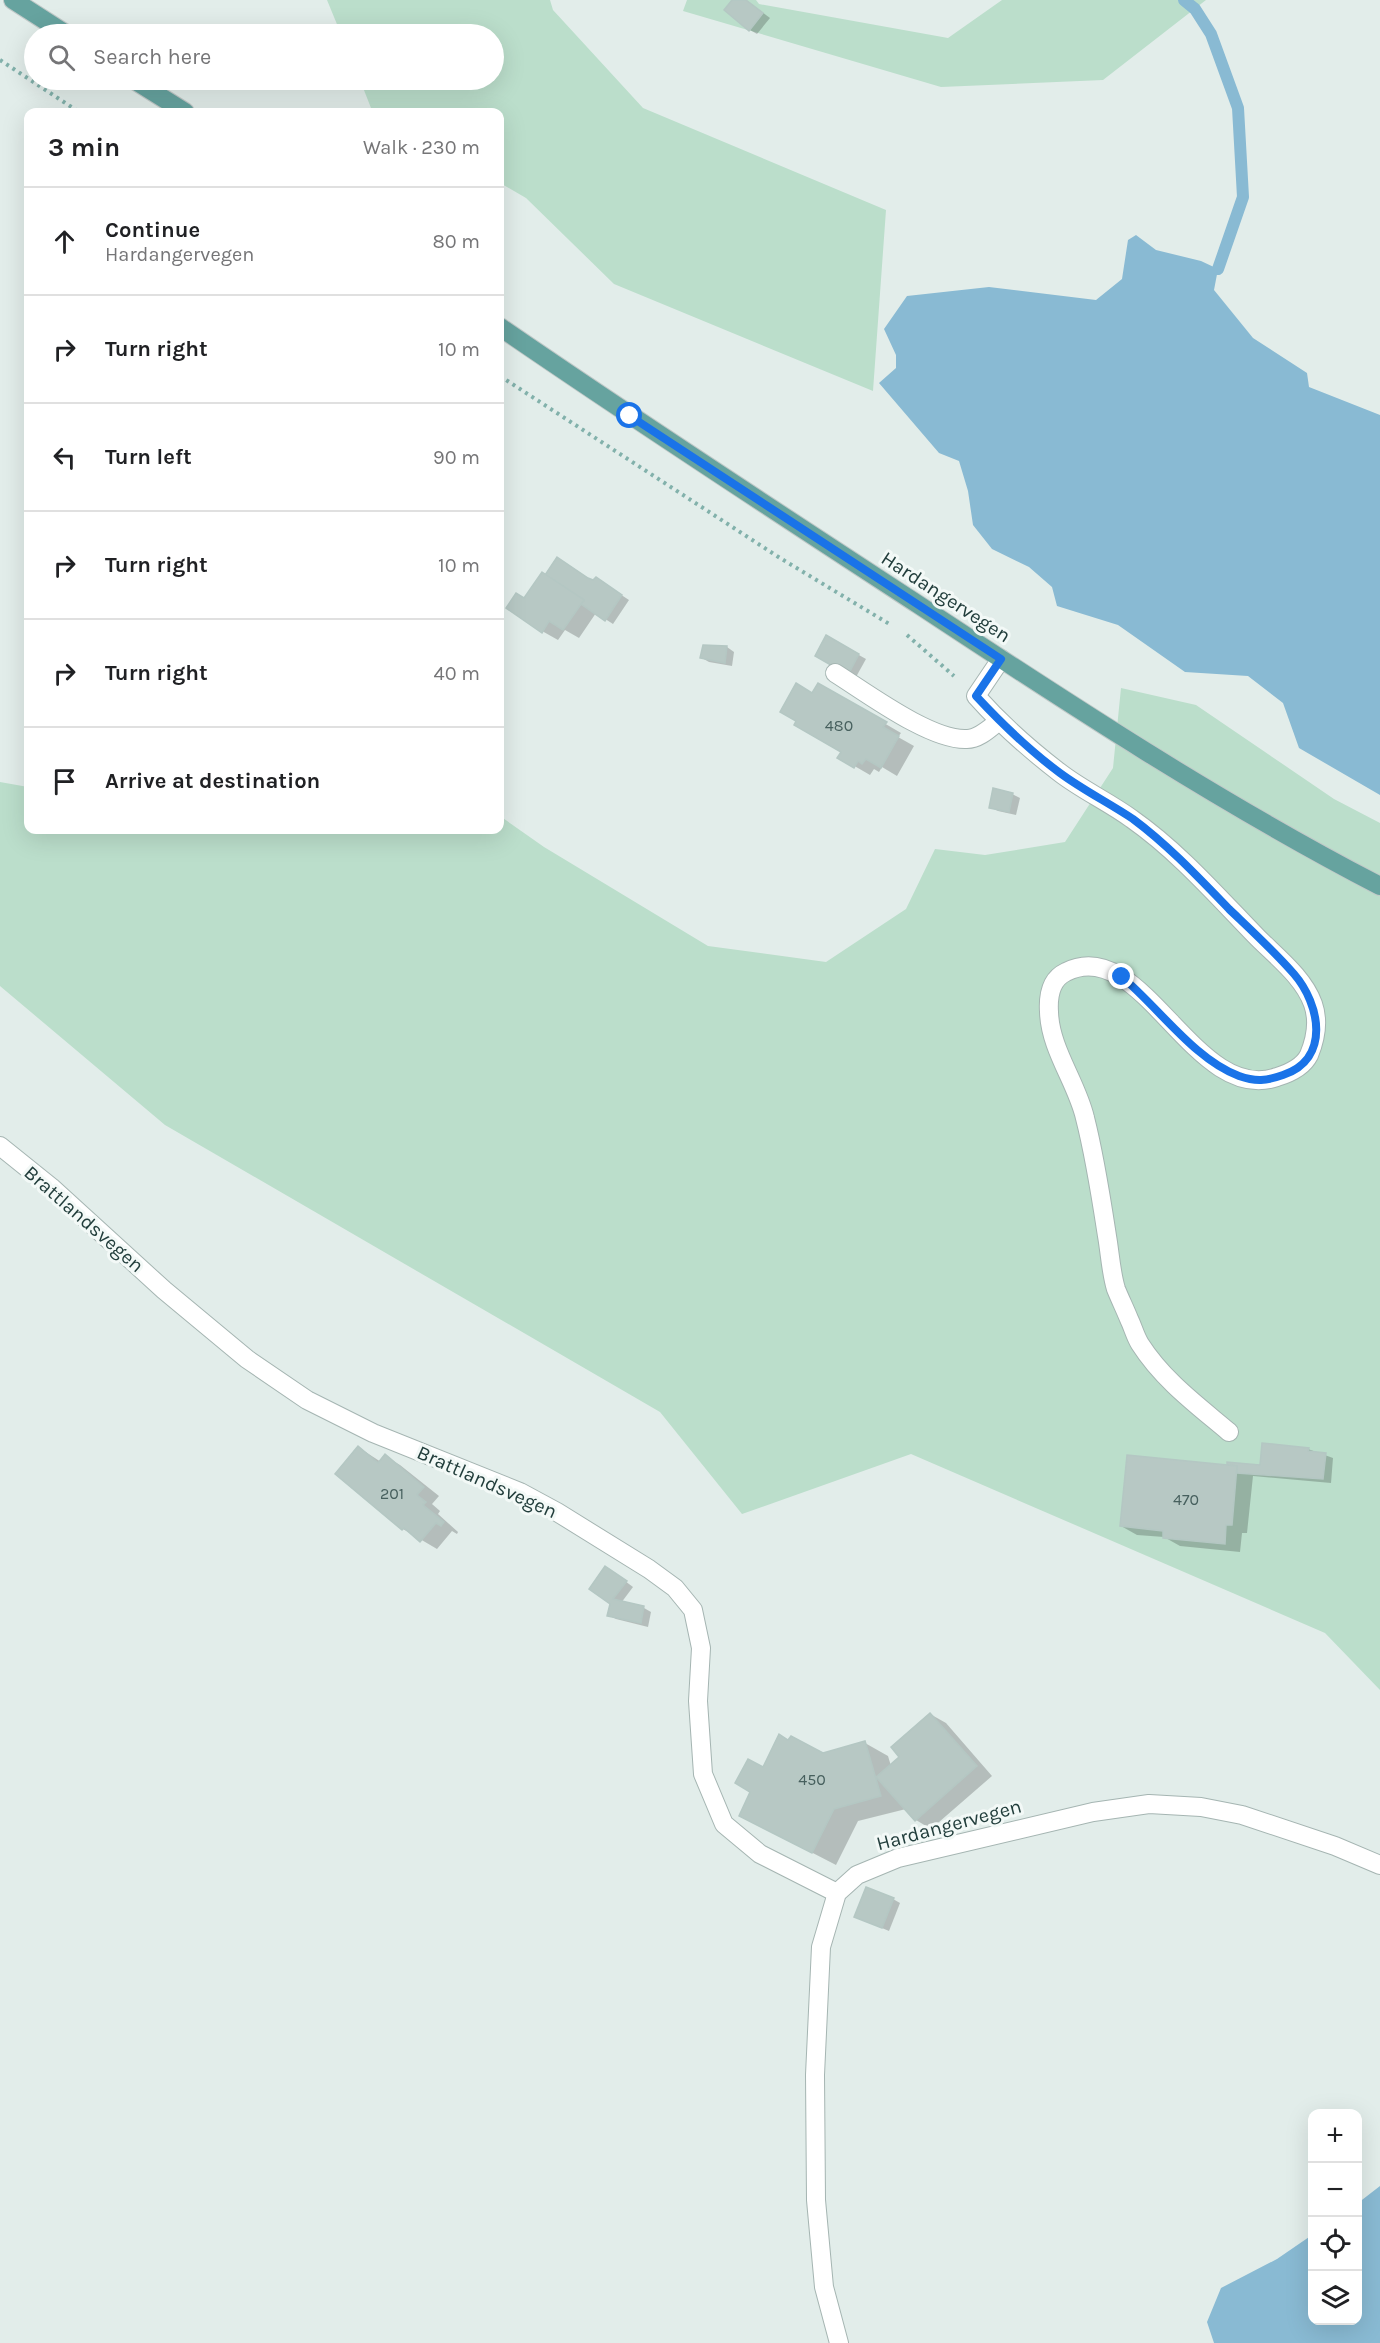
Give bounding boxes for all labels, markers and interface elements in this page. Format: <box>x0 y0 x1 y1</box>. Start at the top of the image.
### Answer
search box <box>24 24 504 90</box>
icon: search <box>45 41 78 74</box>
text: Search here <box>93 44 211 70</box>
text: 3 min <box>48 132 120 163</box>
text: Walk · 230 m <box>363 136 480 159</box>
text: Continue <box>105 217 200 243</box>
icon: ahead <box>48 225 81 258</box>
text: 80 m <box>432 230 480 253</box>
text: Hardangervegen <box>105 243 254 266</box>
icon: right <box>48 333 81 366</box>
text: Turn right <box>105 336 208 362</box>
text: 10 m <box>438 338 480 361</box>
route start <box>616 402 642 428</box>
icon: left <box>48 441 81 474</box>
text: Turn left <box>105 444 192 470</box>
text: 90 m <box>433 446 480 469</box>
street label: Hardangervegen <box>877 547 1015 647</box>
icon: right <box>48 549 81 582</box>
text: Turn right <box>105 552 208 578</box>
text: 10 m <box>438 554 480 577</box>
icon: right <box>48 657 81 690</box>
text: Turn right <box>105 660 208 686</box>
text: 40 m <box>434 662 480 685</box>
house number: 480 <box>825 716 853 735</box>
icon: arrive <box>48 765 81 798</box>
text: Arrive at destination <box>105 768 320 794</box>
route end <box>1108 963 1134 989</box>
street label: Brattlandsvegen <box>20 1161 148 1277</box>
street label: Brattlandsvegen <box>413 1441 561 1523</box>
house number: 201 <box>380 1484 404 1503</box>
house number: 470 <box>1173 1490 1199 1509</box>
house number: 450 <box>798 1770 826 1789</box>
street label: Hardangervegen <box>874 1795 1024 1855</box>
map controls <box>1308 2109 1362 2325</box>
button: + <box>1308 2109 1362 2163</box>
button: − <box>1308 2163 1362 2217</box>
button: locate <box>1308 2217 1362 2271</box>
button: layers <box>1308 2271 1362 2325</box>

